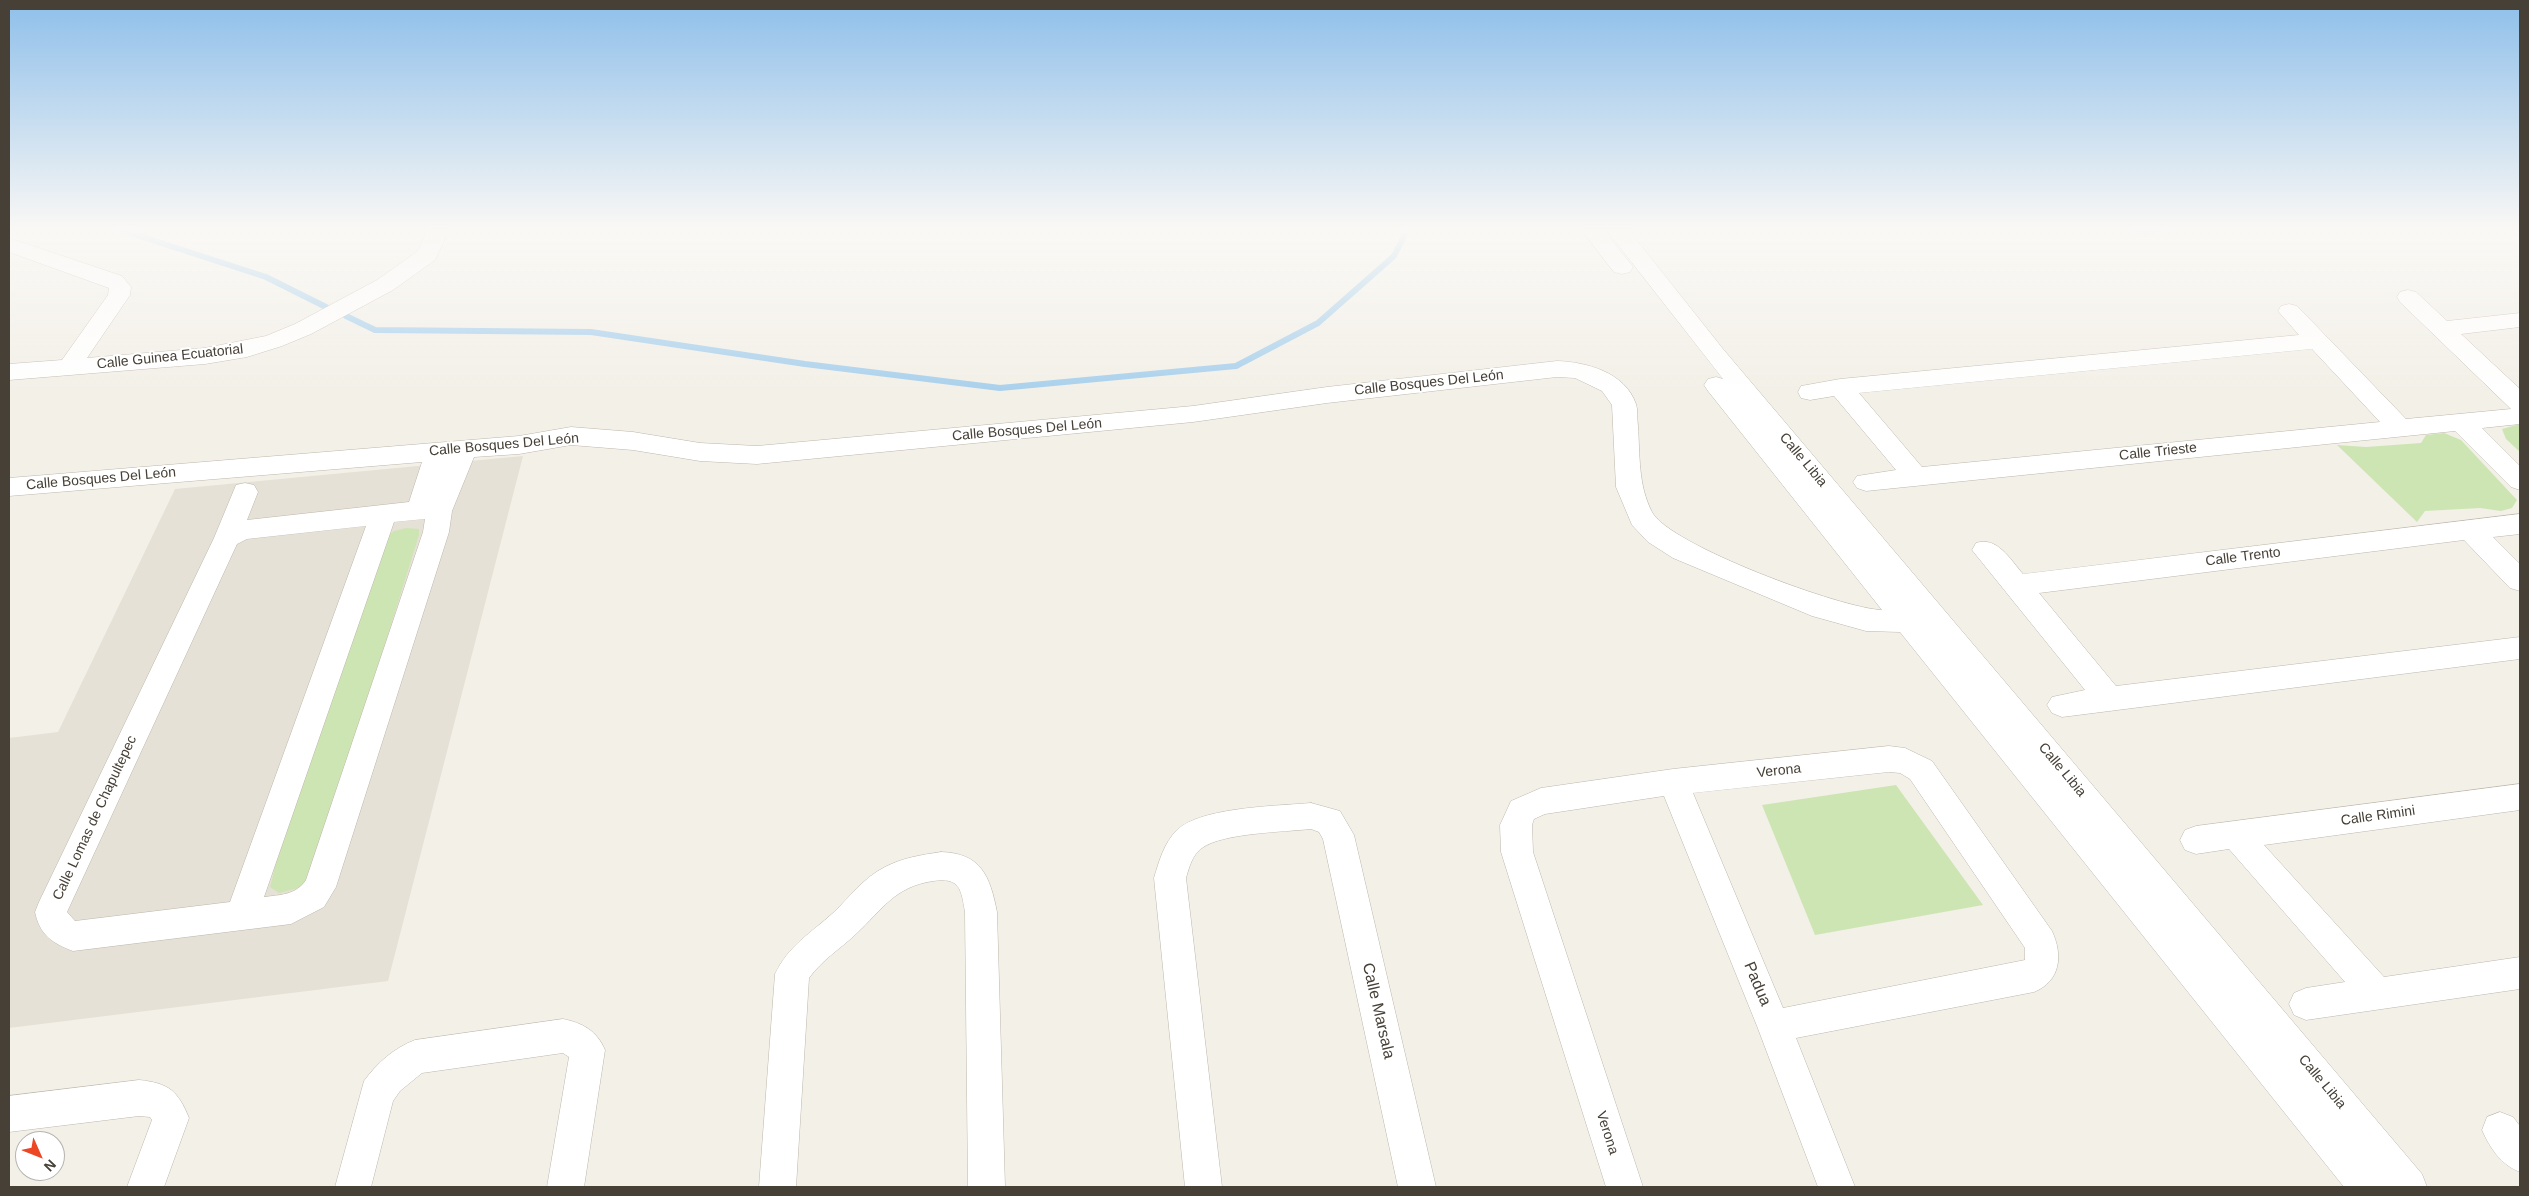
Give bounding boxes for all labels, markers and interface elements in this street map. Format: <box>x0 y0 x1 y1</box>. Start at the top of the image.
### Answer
street label: Calle Guinea Ecuatorial <box>96 341 244 373</box>
street label: Calle Bosques Del León <box>1353 367 1505 399</box>
street label: Calle Bosques Del León <box>951 415 1103 445</box>
street label: Calle Bosques Del León <box>428 430 580 460</box>
street label: Calle Libia <box>1776 430 1830 490</box>
street label: Calle Trieste <box>2118 440 2198 464</box>
street label: Calle Bosques Del León <box>25 464 177 494</box>
street label: Calle Trento <box>2204 544 2282 570</box>
street label: Calle Lomas de Chapultepec <box>49 733 141 903</box>
street label: Calle Libia <box>2035 740 2089 800</box>
street label: Verona <box>1756 760 1802 782</box>
street label: Calle Rimini <box>2340 802 2416 830</box>
street label: Padua <box>1739 959 1775 1009</box>
street label: Calle Marsala <box>1358 961 1398 1061</box>
street label: Calle Libia <box>2295 1052 2349 1112</box>
street label: Verona <box>1592 1109 1622 1157</box>
north arrow <box>15 1131 65 1181</box>
text: N <box>41 1157 59 1175</box>

